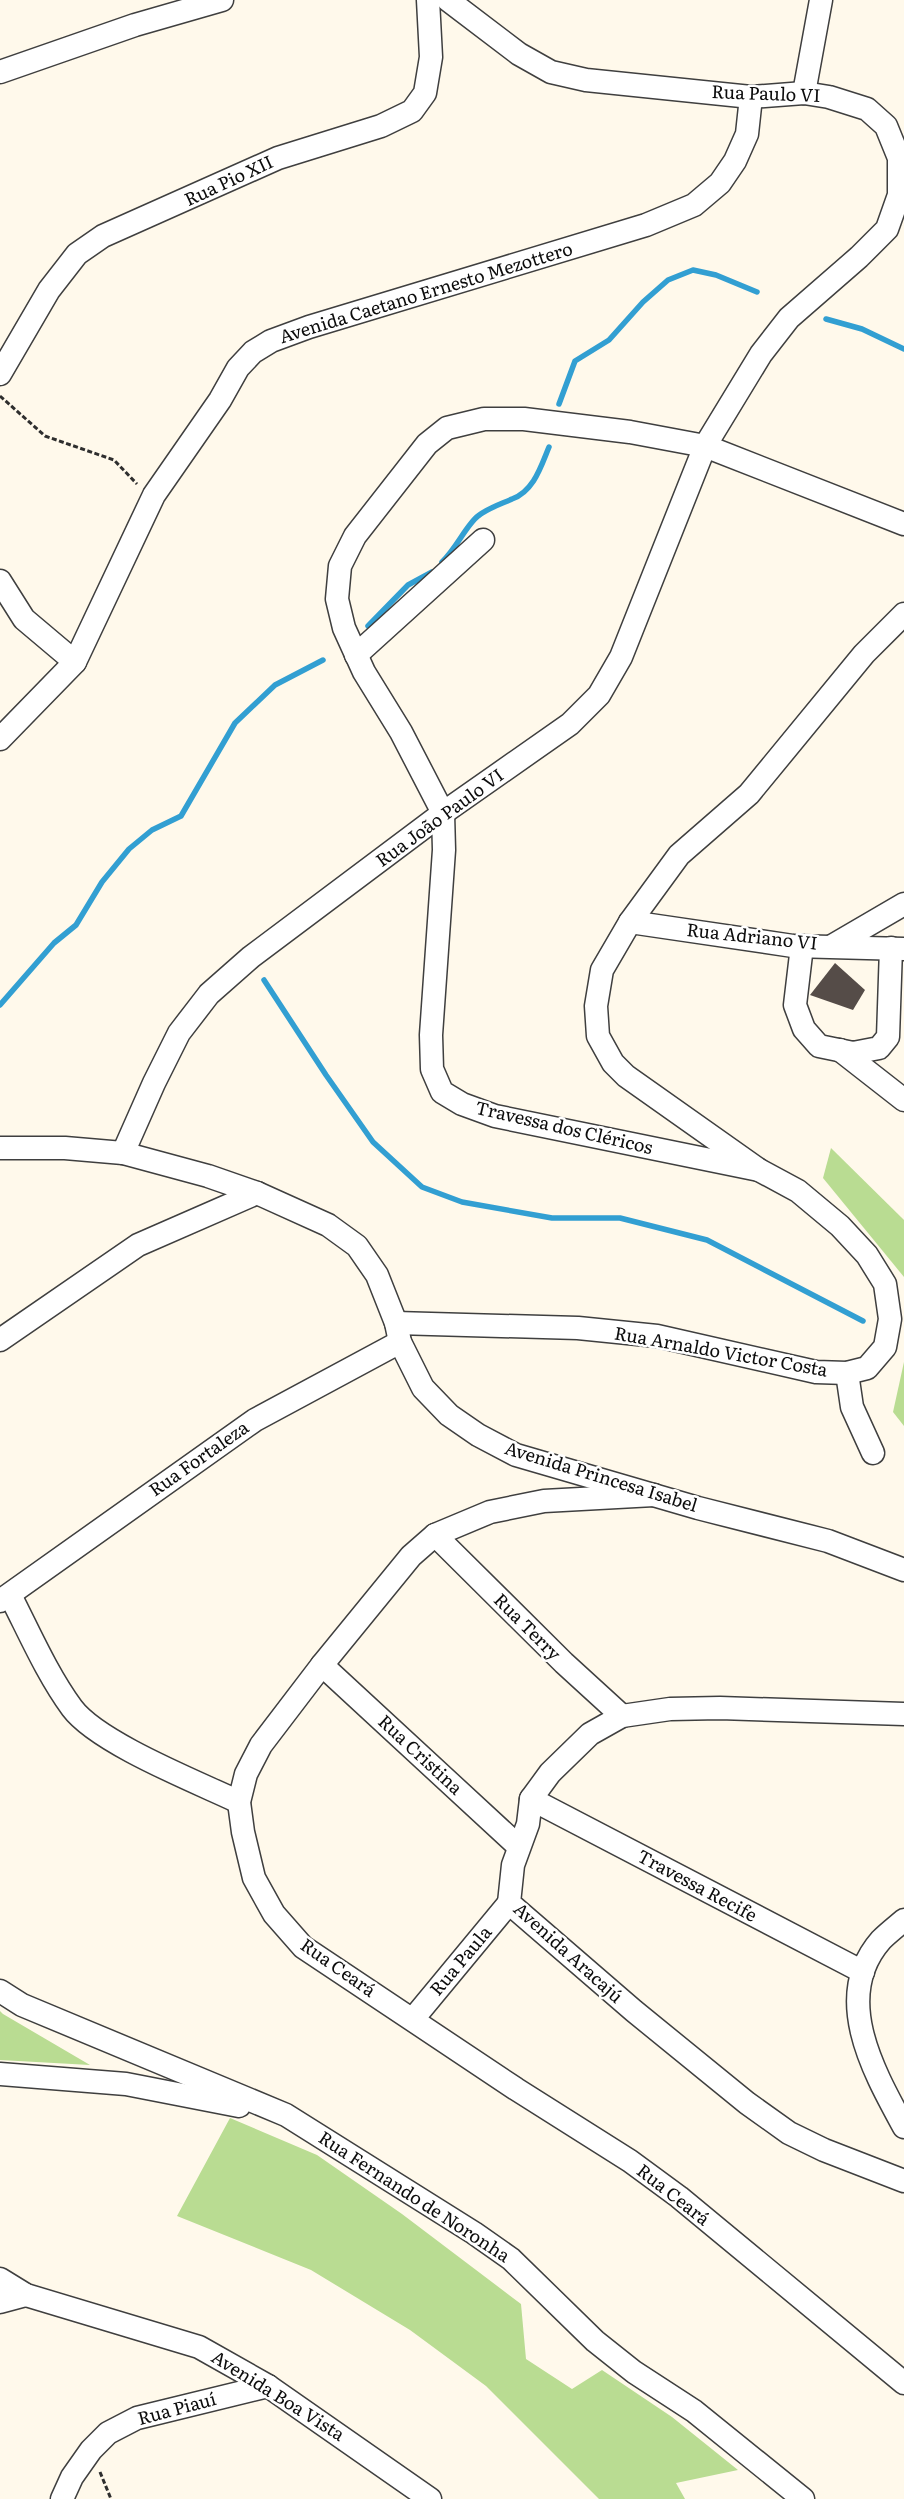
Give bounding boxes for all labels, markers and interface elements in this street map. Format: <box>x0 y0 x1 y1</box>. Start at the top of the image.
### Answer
street label: Rua Paulo VI <box>711 77 821 108</box>
street label: Rua Pio XII <box>179 147 277 212</box>
street label: Avenida Caetano Ernesto Mezottero <box>276 234 576 349</box>
street label: Rua João Paulo VI <box>369 761 509 873</box>
street label: Rua Adriano VI <box>685 915 819 956</box>
street label: Travessa dos Cléricos <box>473 1093 656 1160</box>
street label: Rua Arnaldo Victor Costa <box>613 1318 830 1383</box>
street label: Rua Fortaleza <box>143 1413 254 1502</box>
street label: Avenida Princesa Isabel <box>502 1433 701 1518</box>
street label: Rua Terry <box>488 1586 568 1666</box>
street label: Rua Cristina <box>373 1708 470 1800</box>
street label: Travessa Recife <box>633 1842 762 1928</box>
street label: Avenida Aracajú <box>508 1895 630 2009</box>
street label: Rua Paula <box>422 1919 497 2001</box>
street label: Rua Ceará <box>296 1931 382 2003</box>
street label: Rua Fernando de Noronha <box>314 2123 516 2268</box>
street label: Rua Ceará <box>631 2157 717 2231</box>
street label: Avenida Boa Vista <box>207 2343 351 2447</box>
street label: Rua Piauí <box>134 2384 219 2431</box>

